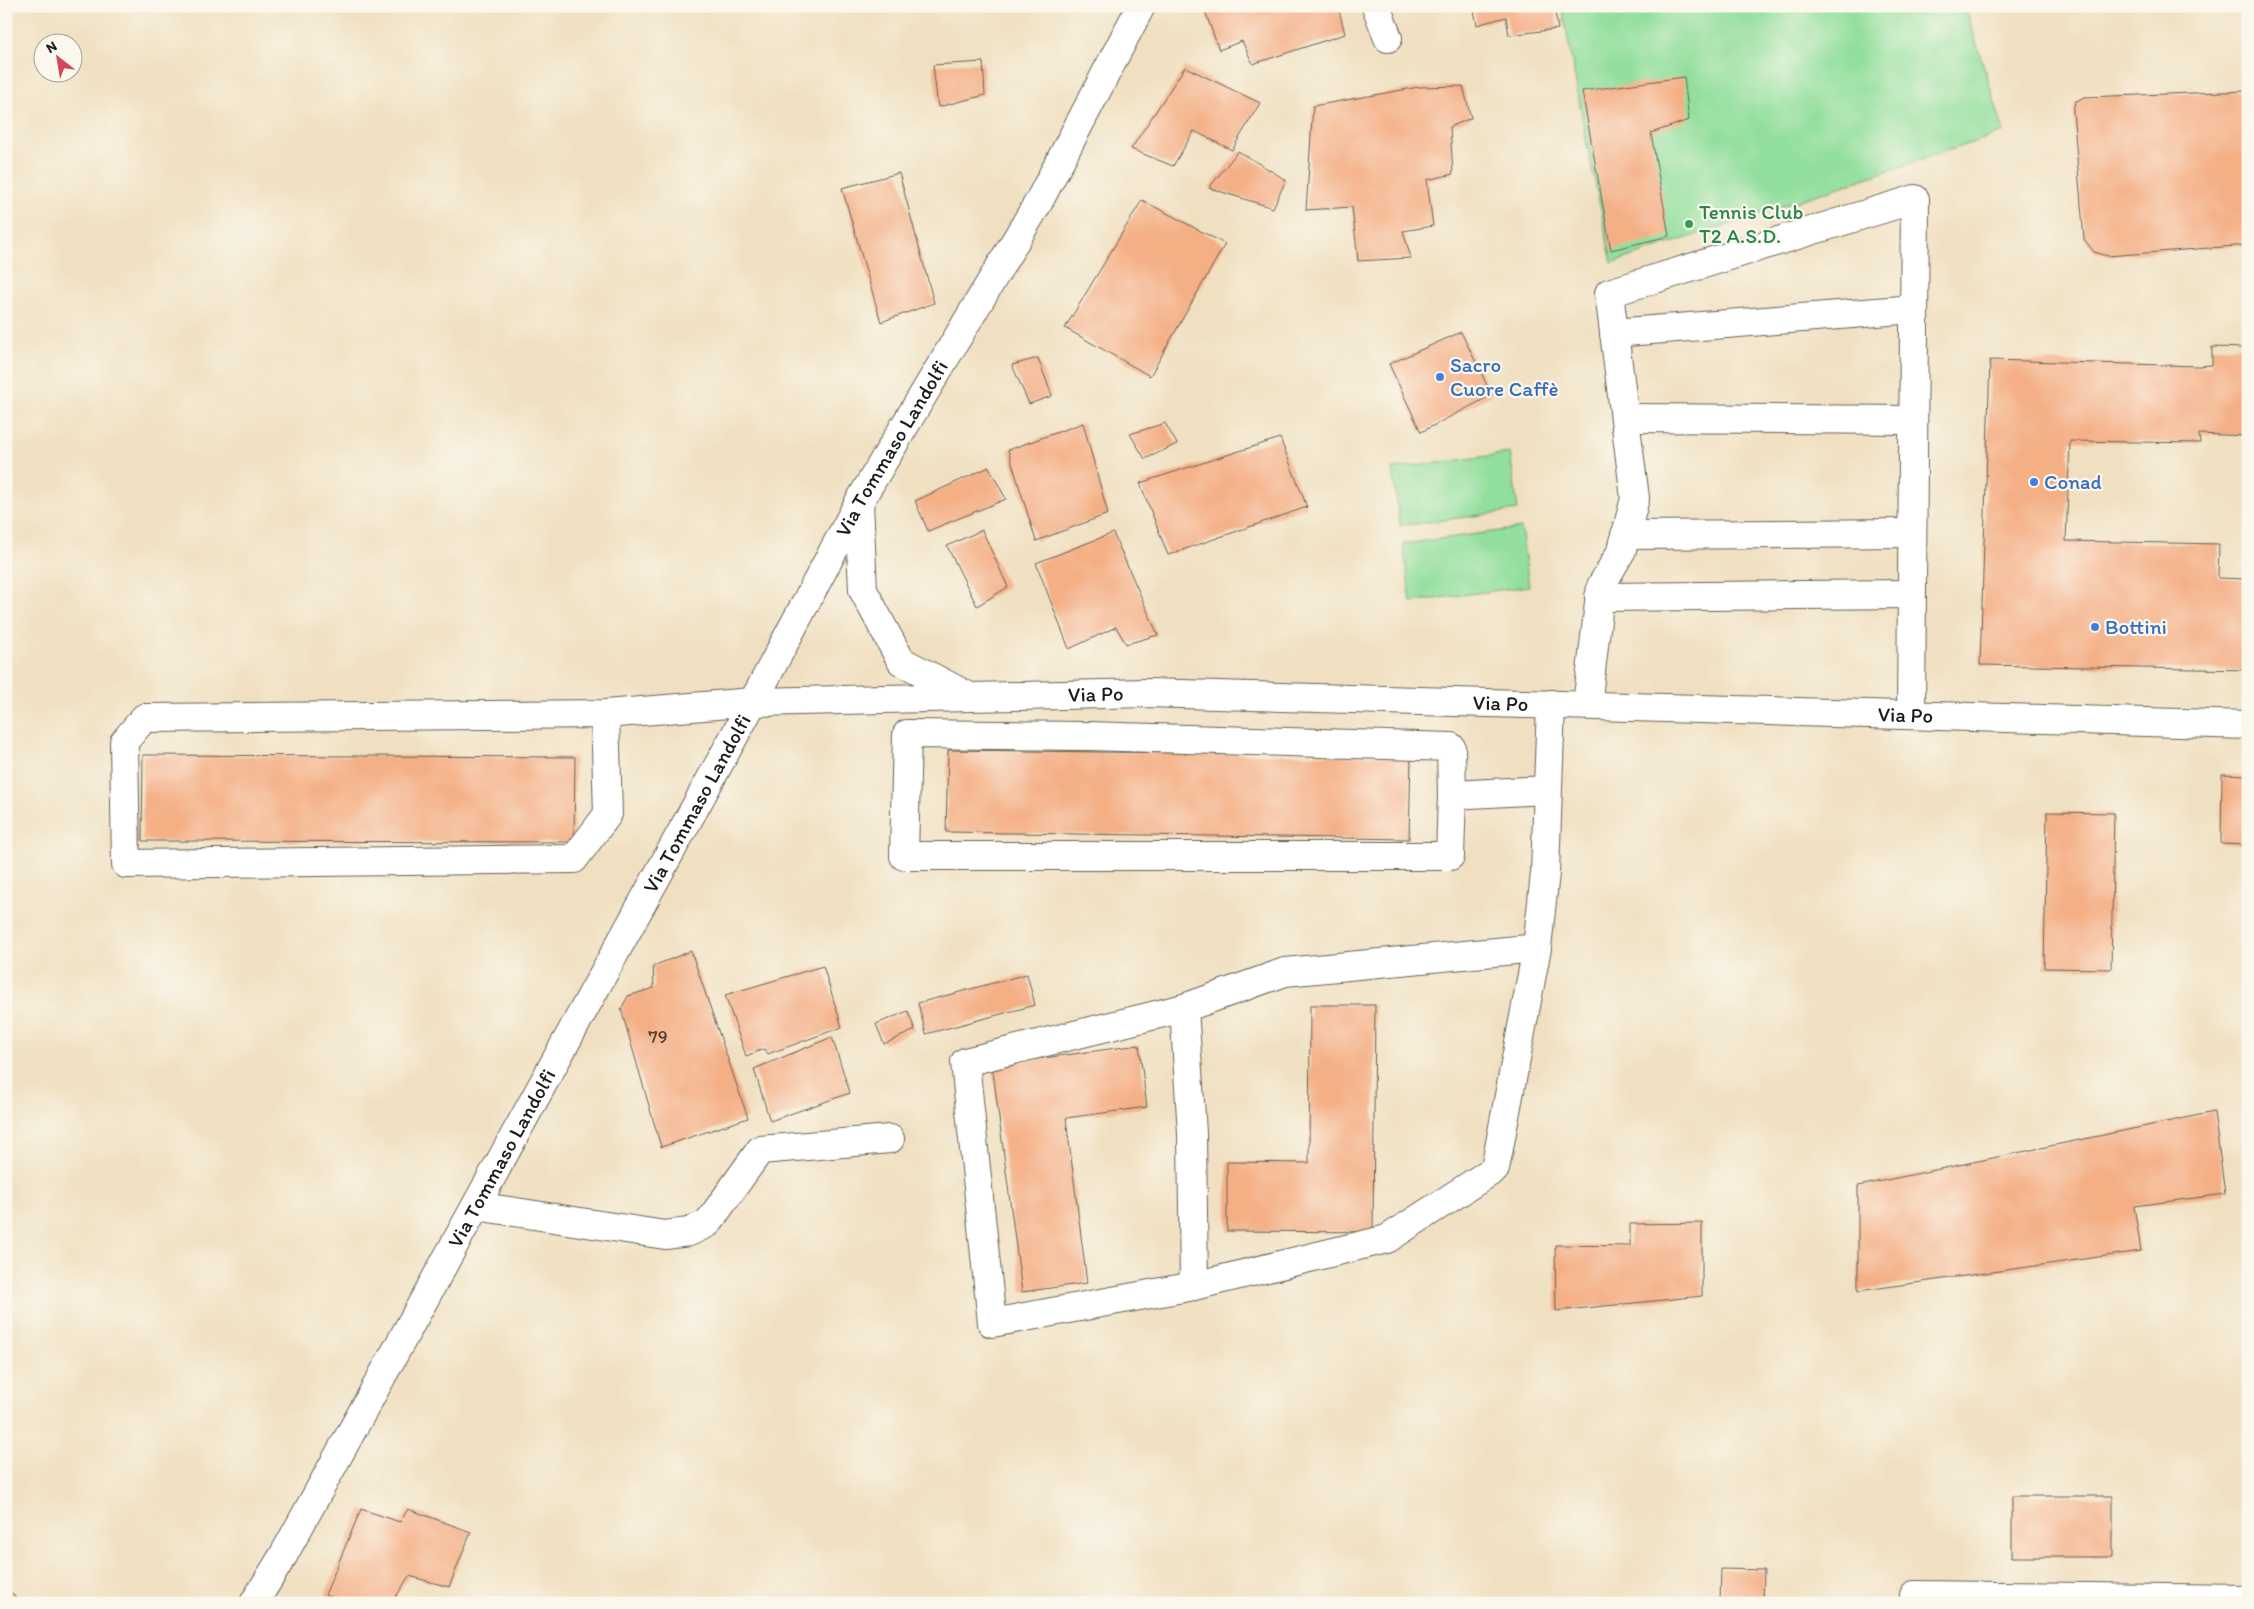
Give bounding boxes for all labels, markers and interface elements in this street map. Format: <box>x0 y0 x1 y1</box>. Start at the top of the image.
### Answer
north arrow <box>32 32 82 82</box>
text: N <box>43 38 60 57</box>
place label: Tennis Club T2 A.S.D. <box>1699 199 1803 248</box>
marker: Tennis Club T2 A.S.D. <box>1683 218 1695 230</box>
place label: Sacro Cuore Caffè <box>1450 352 1559 401</box>
street label: Via Tommaso Landolfi <box>830 356 953 541</box>
marker: Sacro Cuore Caffè <box>1434 371 1446 383</box>
place label: Conad <box>2044 469 2102 494</box>
marker: Conad <box>2028 476 2040 488</box>
place label: Bottini <box>2105 614 2167 639</box>
marker: Bottini <box>2089 621 2101 633</box>
street label: Via Po <box>1068 681 1124 707</box>
street label: Via Po <box>1472 689 1529 716</box>
street label: Via Po <box>1877 701 1933 728</box>
street label: Via Tommaso Landolfi <box>637 710 756 897</box>
house number: 79 <box>648 1025 668 1048</box>
street label: Via Tommaso Landolfi <box>442 1064 561 1252</box>

